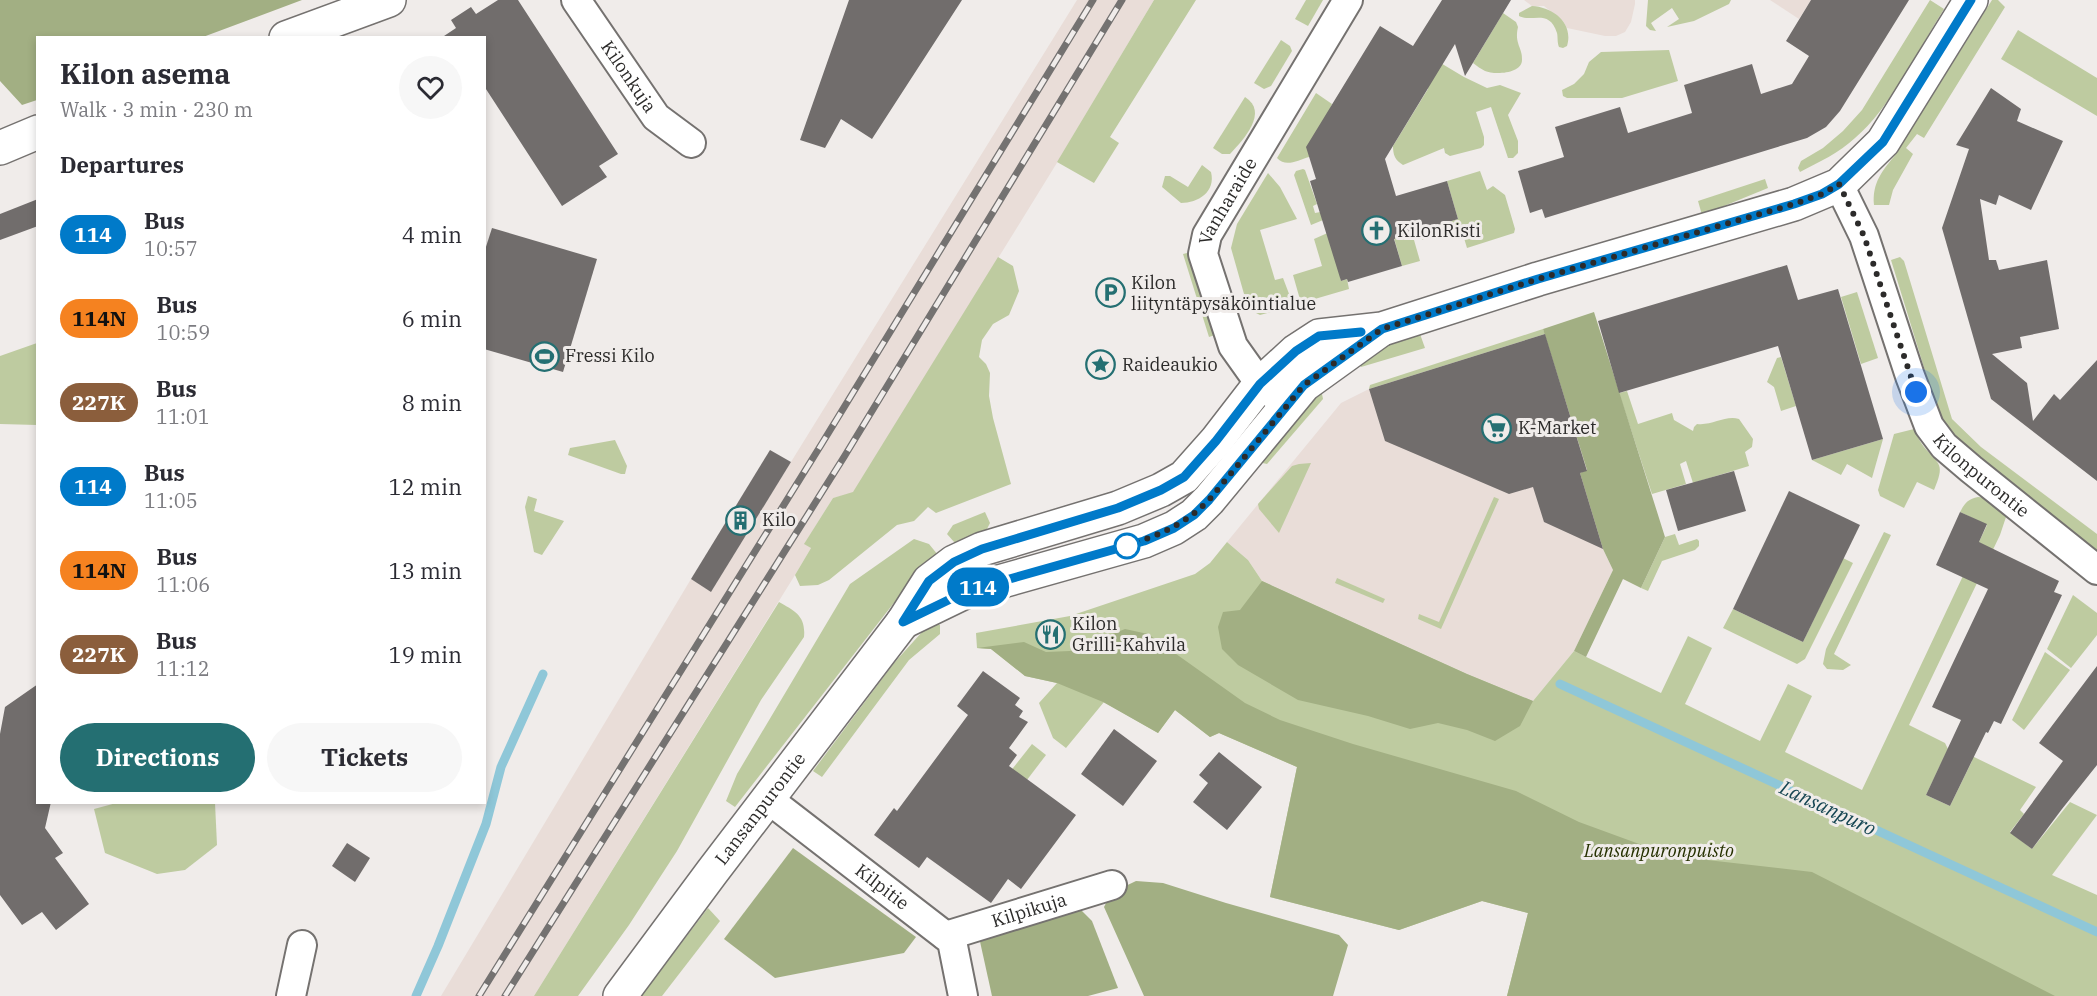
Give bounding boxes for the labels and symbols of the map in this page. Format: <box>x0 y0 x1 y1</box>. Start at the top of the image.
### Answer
street label: Kilonkuja <box>596 36 662 117</box>
street label: Vanharaide <box>1193 153 1262 246</box>
church icon: KilonRisti <box>1360 215 1392 247</box>
place label: KilonRisti <box>1397 219 1481 242</box>
place label: Kilon liityntäpysäköintialue <box>1131 271 1316 315</box>
parking icon: Kilon liityntäpysäköintialue <box>1094 277 1126 309</box>
sports icon: Fressi Kilo <box>528 340 560 372</box>
place label: Fressi Kilo <box>565 344 655 367</box>
place icon: Raideaukio <box>1085 349 1117 381</box>
place label: Raideaukio <box>1122 353 1218 376</box>
your location <box>1901 377 1931 407</box>
supermarket icon: K-Market <box>1481 412 1513 444</box>
place label: K-Market <box>1518 416 1596 439</box>
street label: Kilonpurontie <box>1928 429 2034 522</box>
building icon: Kilo <box>725 504 757 536</box>
place label: Kilo <box>762 508 796 531</box>
unlabelled marker <box>1114 533 1140 559</box>
line badge: 114 <box>944 568 1012 606</box>
place label: Kilon Grilli-Kahvila <box>1072 612 1186 656</box>
restaurant icon: Kilon Grilli-Kahvila <box>1035 618 1067 650</box>
street label: Lansanpurontie <box>710 748 810 869</box>
water label: Lansanpuro <box>1775 773 1881 842</box>
park label: Lansanpuronpuisto <box>1583 839 1734 862</box>
street label: Kilpitie <box>851 858 914 915</box>
street label: Kilpikuja <box>989 888 1070 932</box>

